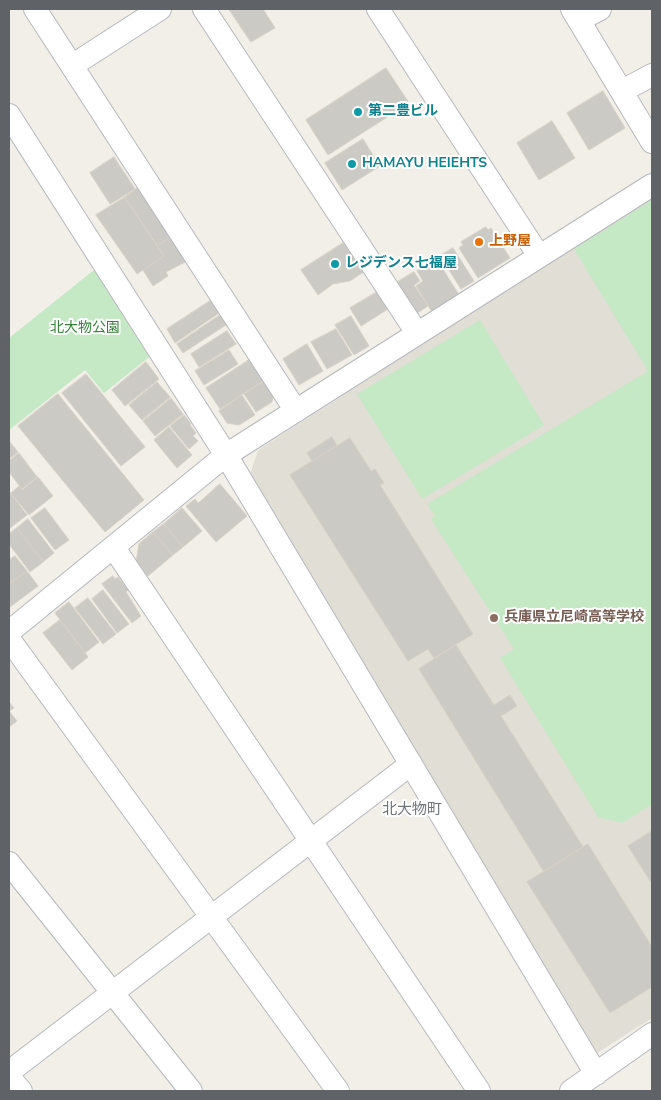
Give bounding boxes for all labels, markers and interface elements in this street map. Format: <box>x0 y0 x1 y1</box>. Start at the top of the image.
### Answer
place label: 第二豊ビル <box>368 104 438 120</box>
marker: 第二豊ビル <box>352 106 364 118</box>
place label: HAMAYU HEIEHTS <box>362 156 487 172</box>
marker: HAMAYU HEIEHTS <box>346 158 358 170</box>
place label: 上野屋 <box>489 234 531 250</box>
marker: 上野屋 <box>473 236 485 248</box>
place label: レジデンス七福屋 <box>345 256 457 272</box>
marker: レジデンス七福屋 <box>329 258 341 270</box>
park label: 北大物公園 <box>50 321 120 337</box>
place label: 兵庫県立尼崎高等学校 <box>504 610 644 626</box>
marker: 兵庫県立尼崎高等学校 <box>488 612 500 624</box>
district label: 北大物町 <box>382 801 442 819</box>

